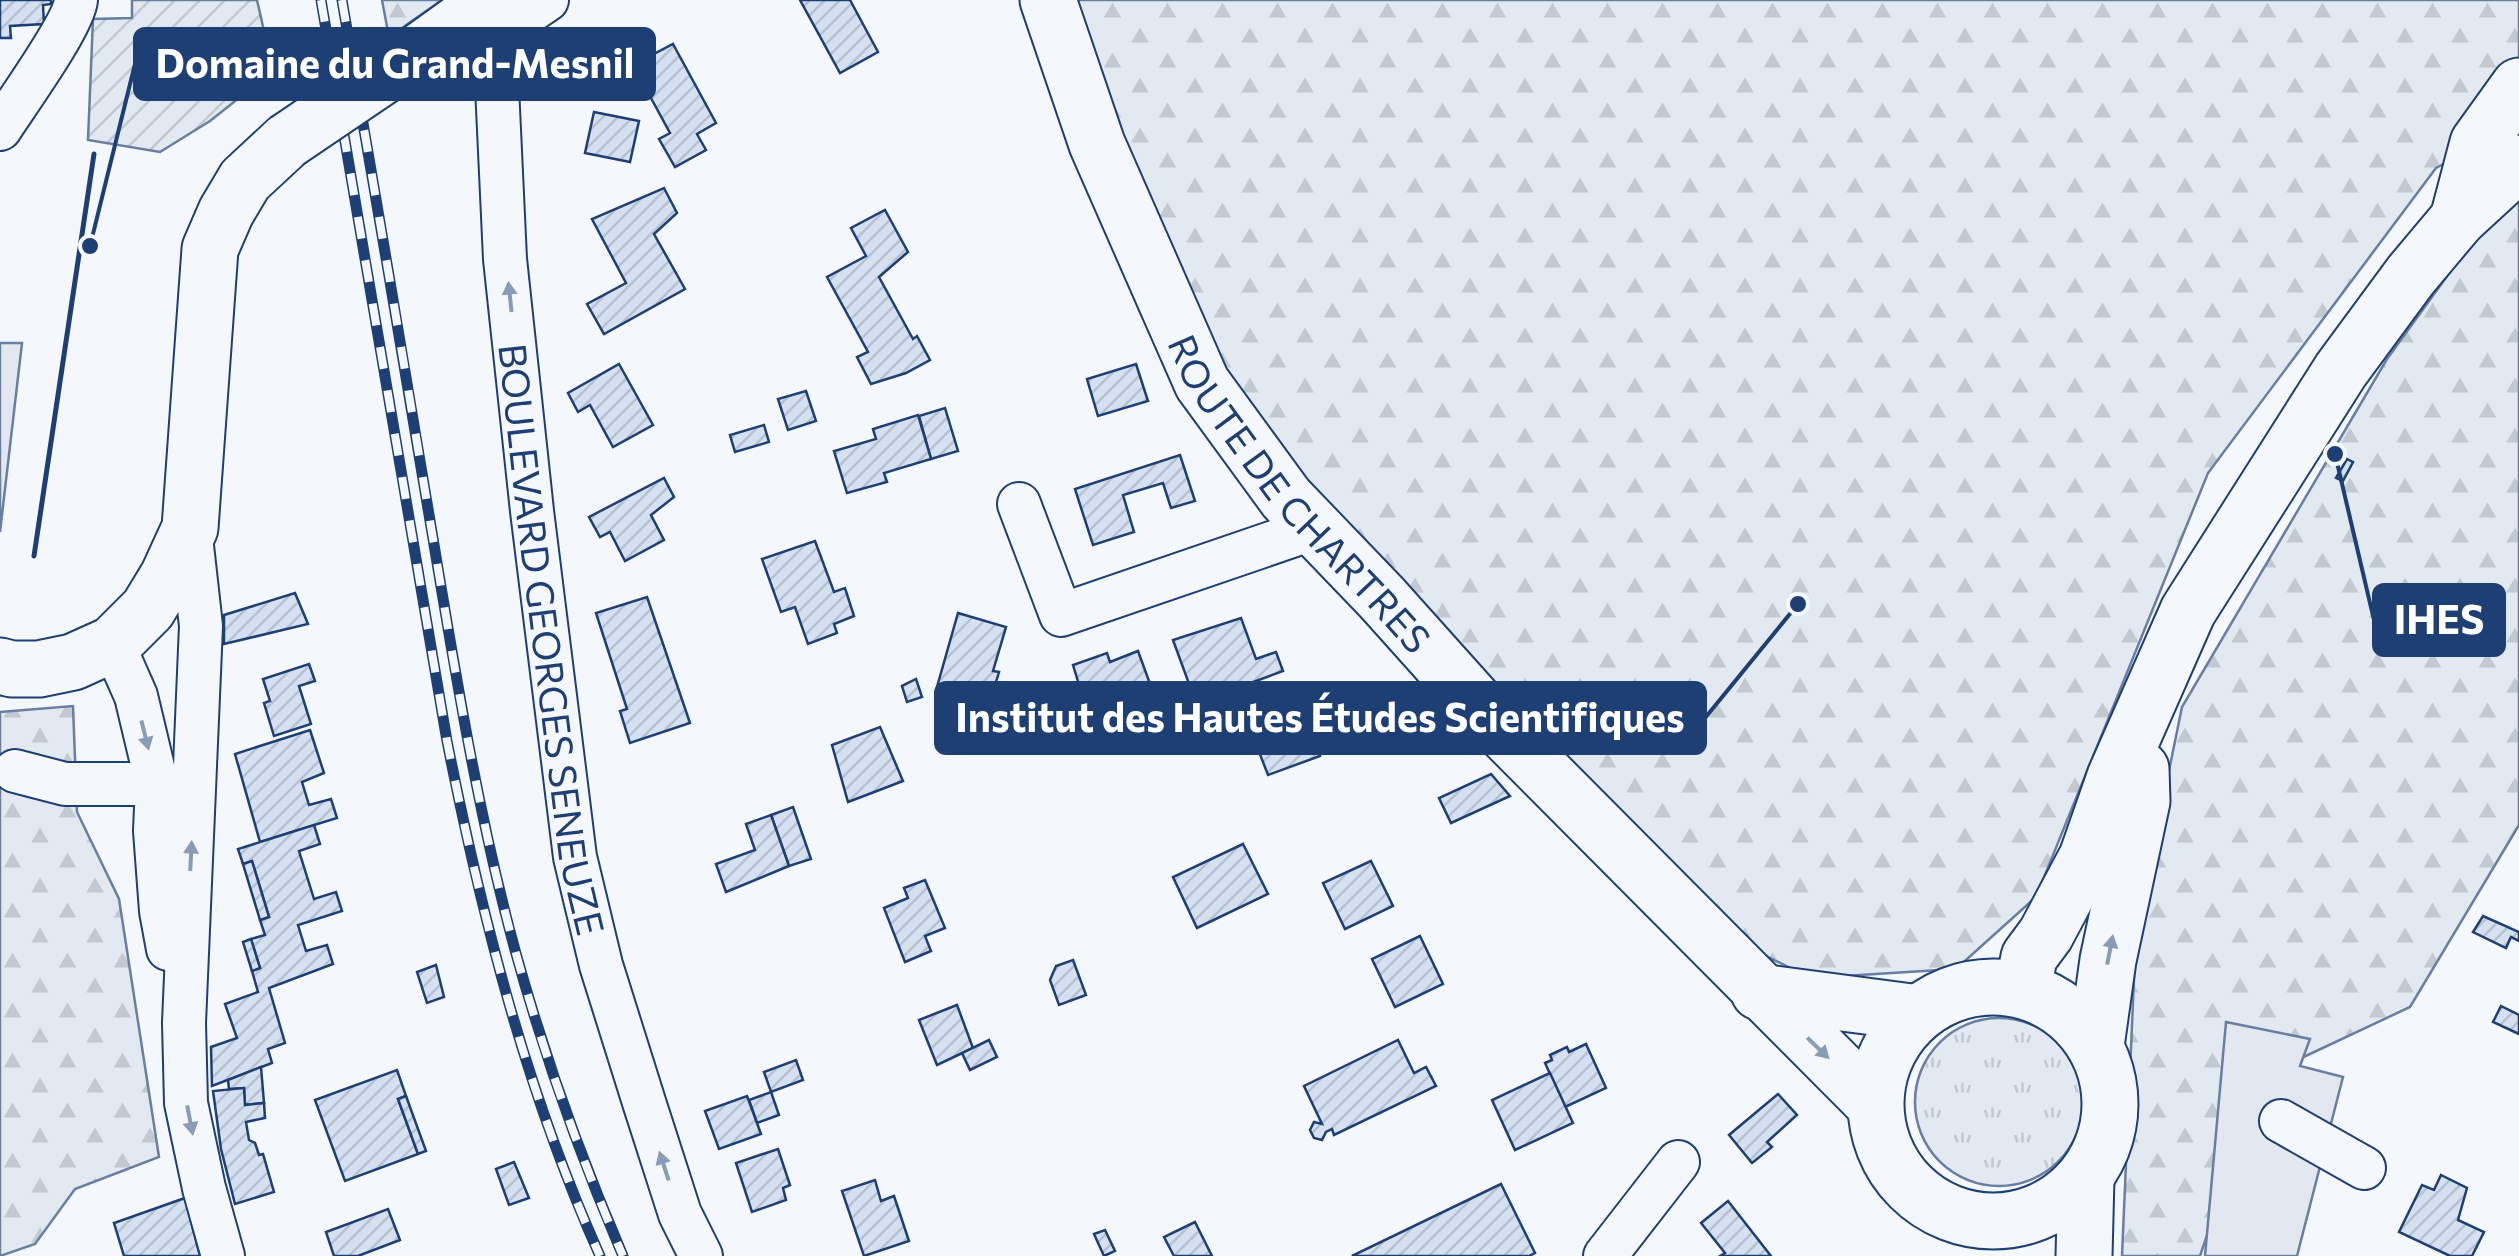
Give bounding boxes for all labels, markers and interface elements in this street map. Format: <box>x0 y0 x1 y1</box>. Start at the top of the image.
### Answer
callout: Domaine du Grand-Mesnil <box>135 29 654 99</box>
text: Domaine du Grand-Mesnil <box>156 37 634 86</box>
one-way arrow <box>501 281 517 313</box>
street label: ROUTE DE CHARTRES <box>1160 327 1442 661</box>
street label: BOULEVARD GEORGES SENEUZE <box>491 341 616 939</box>
callout: IHES <box>2374 585 2504 655</box>
text: IHES <box>2394 593 2484 642</box>
callout: Institut des Hautes Études Scientifiques <box>936 683 1705 753</box>
text: Institut des Hautes Études Scientifiques <box>955 691 1685 740</box>
one-way arrow <box>138 720 154 751</box>
one-way arrow <box>183 839 199 871</box>
one-way arrow <box>2103 934 2119 965</box>
one-way arrow <box>1806 1036 1830 1059</box>
one-way arrow <box>182 1105 198 1136</box>
one-way arrow <box>656 1150 671 1180</box>

